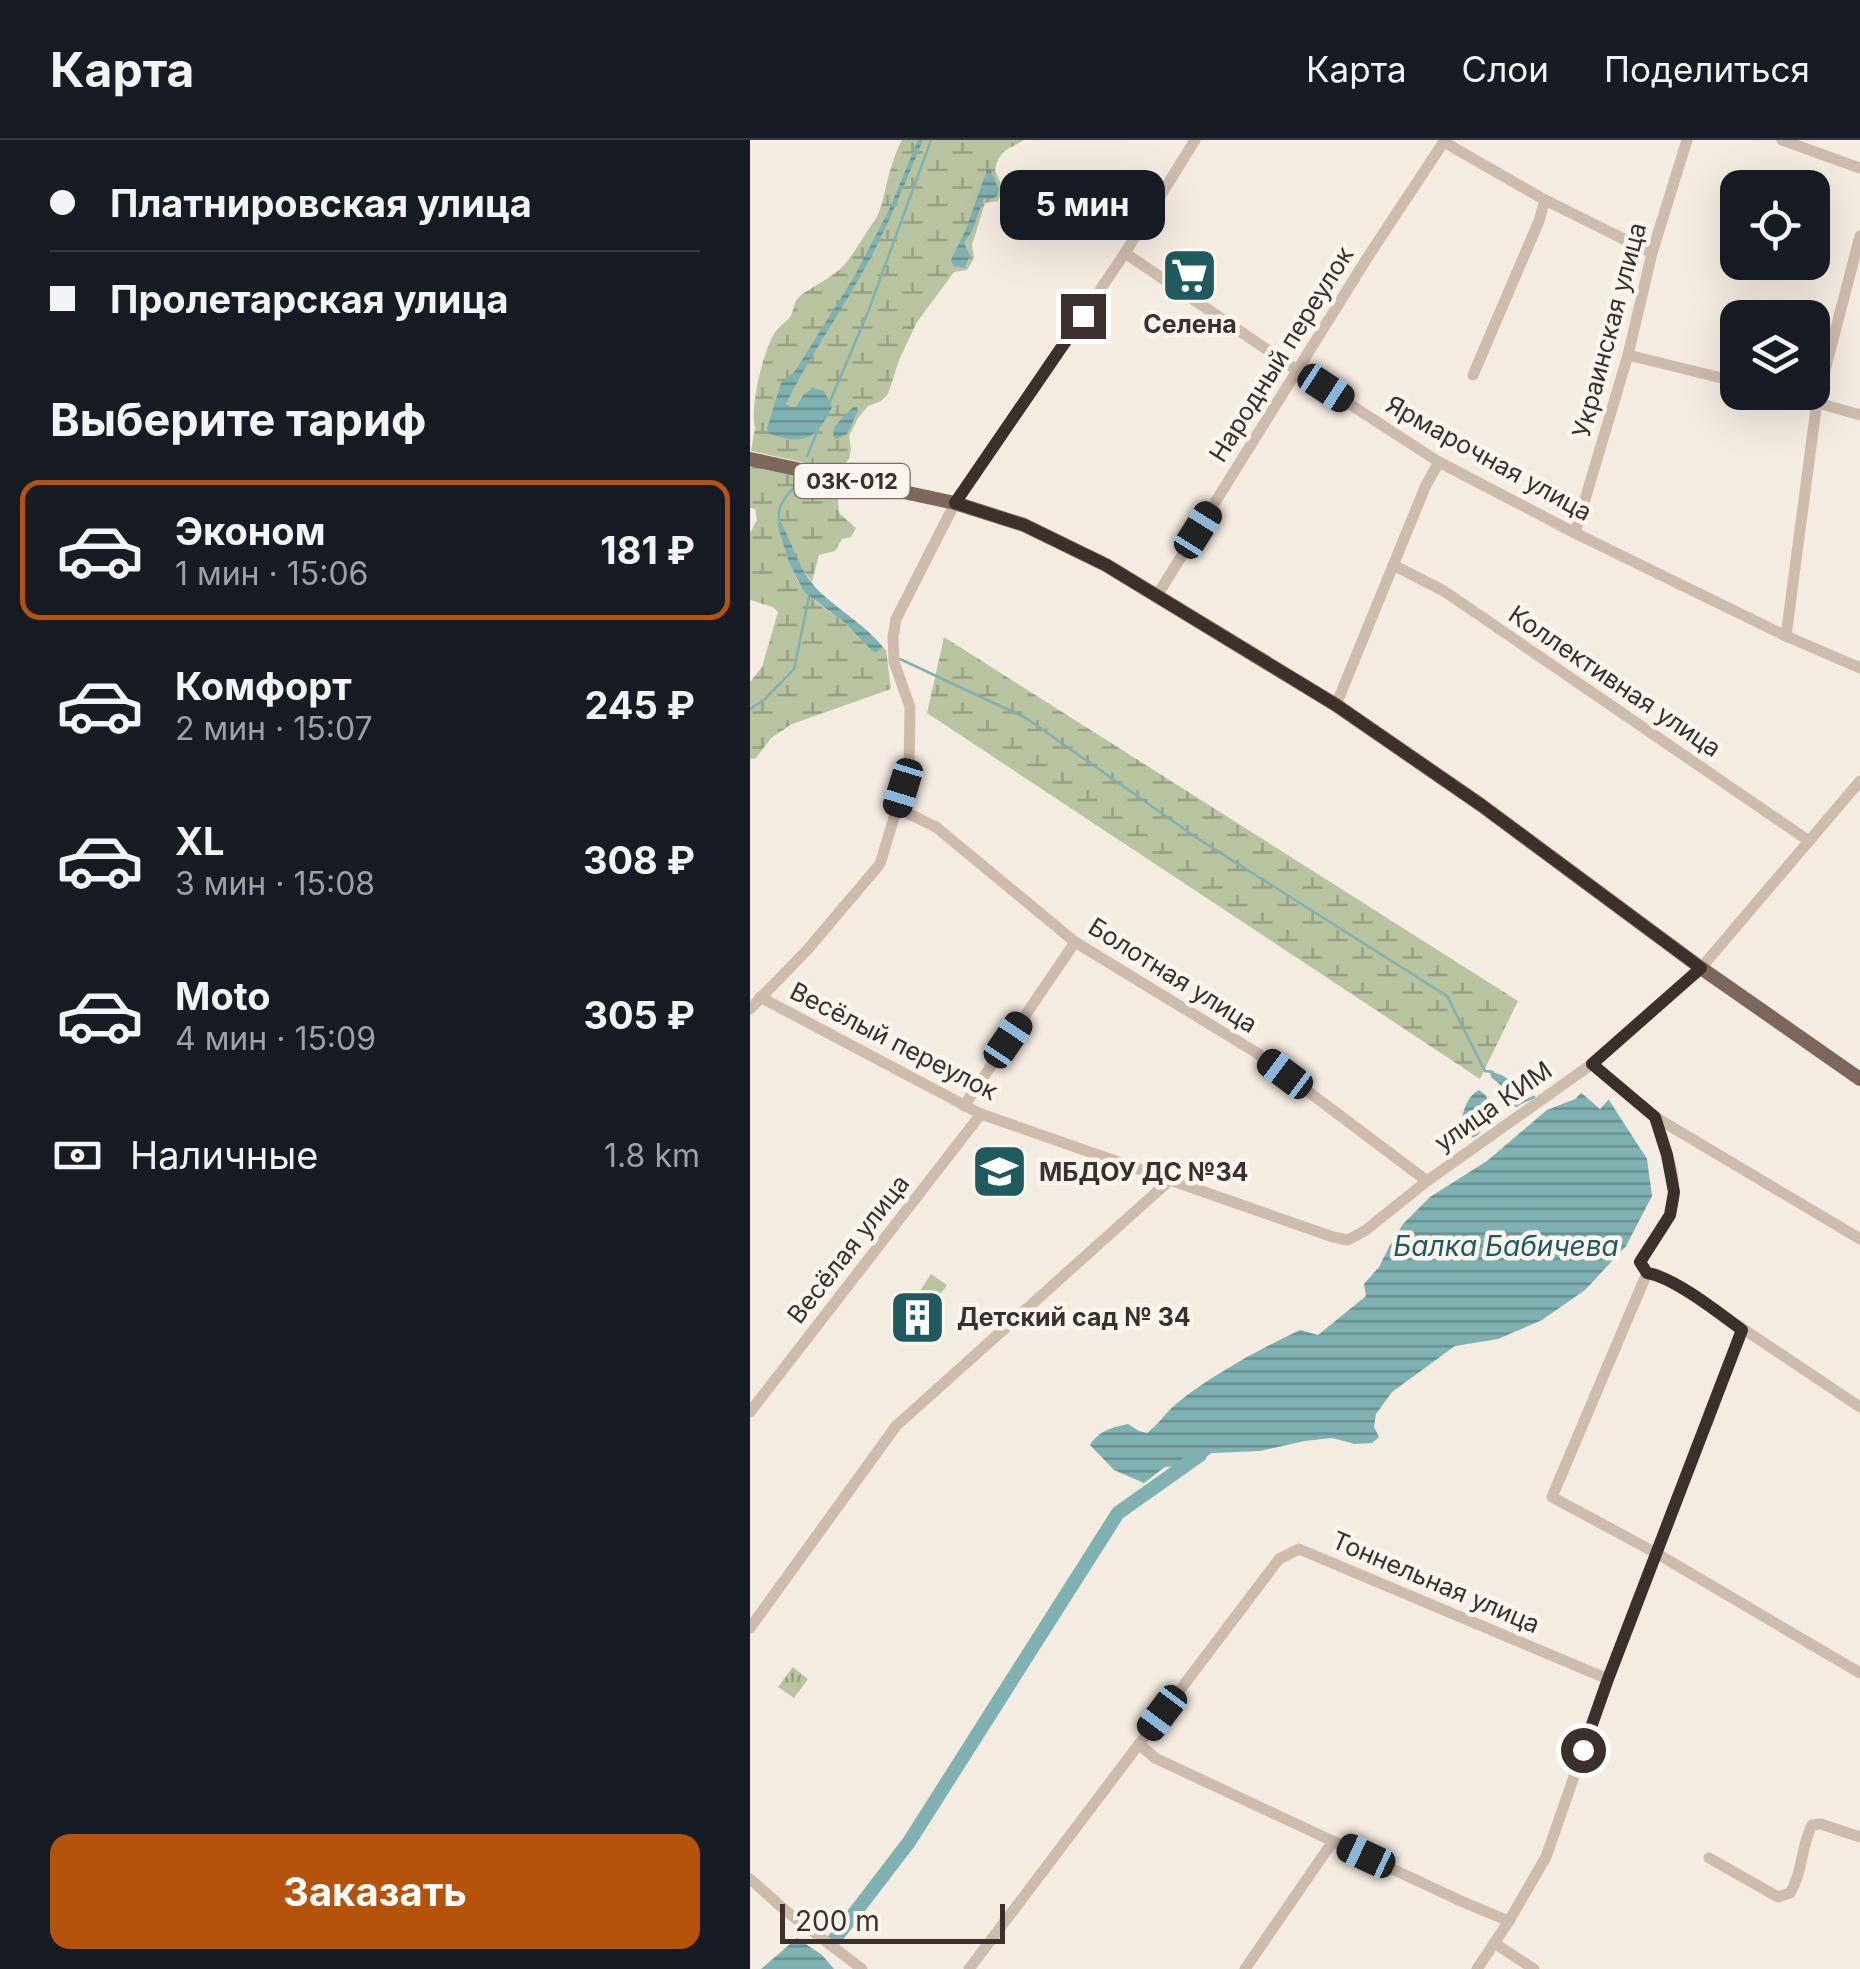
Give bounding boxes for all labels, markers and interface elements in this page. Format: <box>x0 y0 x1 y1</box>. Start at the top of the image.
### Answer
text: Карта <box>50 40 194 99</box>
text: Карта <box>1306 48 1407 90</box>
text: Слои <box>1462 48 1549 90</box>
text: Поделиться <box>1604 48 1810 90</box>
map controls <box>1720 170 1830 410</box>
button: locate <box>1720 170 1830 280</box>
callout: 5 мин <box>1000 171 1166 241</box>
text: Платнировская улица <box>110 180 532 226</box>
text: 5 мин <box>1036 185 1129 224</box>
street label: Украинская улица <box>1566 219 1652 441</box>
street label: Народный переулок <box>1203 240 1360 467</box>
supermarket icon: Селена <box>1160 245 1220 305</box>
text: Пролетарская улица <box>110 276 508 322</box>
route end <box>1061 294 1106 339</box>
button: layers <box>1720 300 1830 410</box>
place label: Селена <box>1143 309 1237 339</box>
car <box>1293 359 1359 417</box>
street label: Ярмарочная улица <box>1381 389 1597 527</box>
text: Выберите тариф <box>50 392 426 447</box>
road number: 03К-012 <box>794 464 910 498</box>
car <box>1169 497 1227 563</box>
icon: car <box>55 505 145 595</box>
text: Эконом <box>175 508 326 554</box>
text: 181 ₽ <box>600 527 695 573</box>
text: 1 мин · 15:06 <box>175 554 368 593</box>
street label: Коллективная улица <box>1503 599 1727 763</box>
icon: car <box>55 660 145 750</box>
text: Комфорт <box>175 663 352 709</box>
text: 245 ₽ <box>584 682 695 728</box>
text: 2 мин · 15:07 <box>175 709 373 748</box>
car <box>880 755 926 821</box>
icon: car <box>55 815 145 905</box>
text: XL <box>175 818 225 864</box>
text: 308 ₽ <box>583 837 695 883</box>
text: 3 мин · 15:08 <box>175 864 375 903</box>
street label: Болотная улица <box>1083 911 1263 1039</box>
icon: car <box>55 970 145 1060</box>
text: Moto <box>175 973 271 1019</box>
street label: Весёлый переулок <box>785 976 1003 1107</box>
text: 305 ₽ <box>583 992 695 1038</box>
car <box>979 1007 1037 1073</box>
text: 4 мин · 15:09 <box>175 1019 376 1058</box>
car <box>1252 1044 1318 1104</box>
street label: улица КИМ <box>1429 1055 1557 1157</box>
icon: cash <box>50 1128 105 1183</box>
text: Наличные <box>130 1132 318 1178</box>
text: 1.8 km <box>604 1136 700 1175</box>
school or university icon: МБДОУ ДС №34 <box>970 1142 1030 1202</box>
place label: МБДОУ ДС №34 <box>1039 1157 1248 1187</box>
street label: Весёлая улица <box>781 1169 915 1329</box>
water label: Балка Бабичева <box>1393 1229 1619 1263</box>
building icon: Детский сад № 34 <box>888 1287 948 1347</box>
place label: Детский сад № 34 <box>957 1302 1191 1332</box>
street label: Тоннельная улица <box>1328 1525 1544 1639</box>
car <box>1132 1680 1192 1746</box>
route start <box>1561 1728 1606 1773</box>
car <box>1332 1830 1400 1882</box>
button: Заказать <box>50 1834 700 1949</box>
scale bar <box>780 1899 1005 1944</box>
text: 200 m <box>795 1904 880 1938</box>

